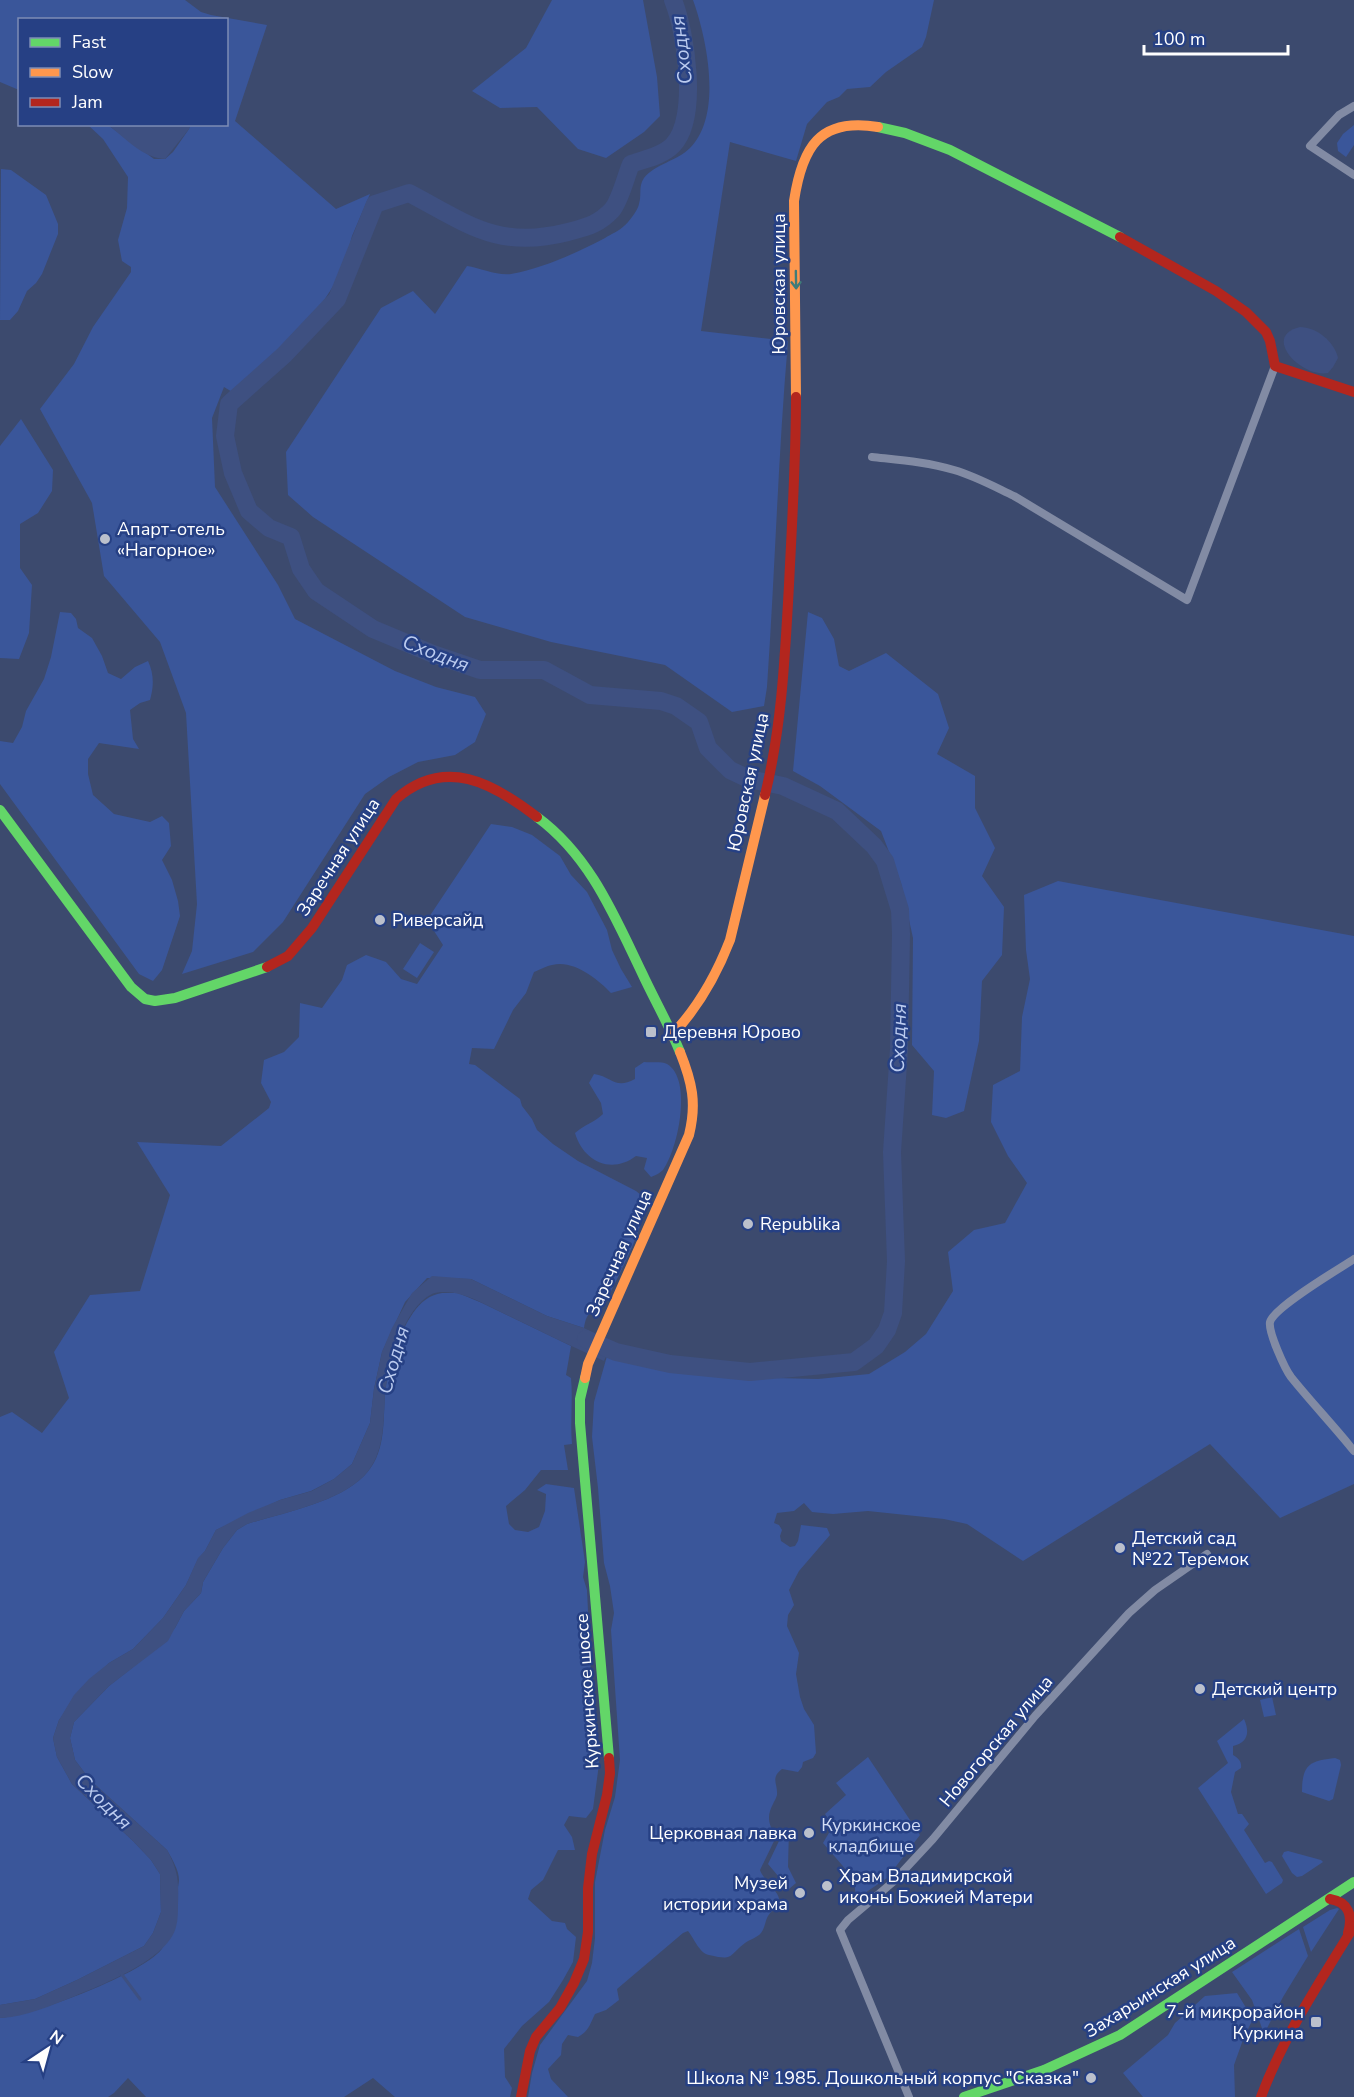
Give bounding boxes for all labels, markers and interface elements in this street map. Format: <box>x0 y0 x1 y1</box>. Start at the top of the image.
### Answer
water label: Сходня <box>664 14 699 86</box>
legend <box>18 18 228 126</box>
scale bar <box>1144 18 1288 56</box>
text: 100 m <box>1153 27 1205 51</box>
text: Fast <box>72 30 107 54</box>
text: Slow <box>72 60 113 84</box>
text: Jam <box>71 90 103 114</box>
street label: Юровская улица <box>767 213 791 355</box>
one-way arrow <box>790 270 802 290</box>
place label: Апарт-отель «Нагорное» <box>117 517 225 562</box>
marker: Апарт-отель «Нагорное» <box>98 532 112 546</box>
water label: Сходня <box>399 628 473 679</box>
street label: Юровская улица <box>722 710 774 854</box>
street label: Заречная улица <box>291 793 385 921</box>
place label: Риверсайд <box>392 908 484 932</box>
marker: Риверсайд <box>373 913 387 927</box>
water label: Сходня <box>884 1003 913 1073</box>
place label: Деревня Юрово <box>663 1020 801 1044</box>
marker: Деревня Юрово <box>644 1025 658 1039</box>
street label: Заречная улица <box>580 1186 658 1320</box>
place label: Republika <box>760 1212 840 1236</box>
marker: Republika <box>741 1217 755 1231</box>
water label: Сходня <box>371 1323 416 1397</box>
place label: Детский сад №22 Теремок <box>1132 1526 1249 1571</box>
marker: Детский сад №22 Теремок <box>1113 1541 1127 1555</box>
street label: Куркинское шоссе <box>570 1613 604 1769</box>
street label: Новогорская улица <box>934 1670 1058 1812</box>
place label: Детский центр <box>1212 1677 1337 1701</box>
marker: Детский центр <box>1193 1682 1207 1696</box>
water label: Сходня <box>70 1767 138 1835</box>
park label: Куркинское кладбище <box>821 1813 921 1858</box>
place label: Церковная лавка <box>649 1821 797 1845</box>
marker: Церковная лавка <box>802 1826 816 1840</box>
place label: Храм Владимирской иконы Божией Матери <box>839 1864 1033 1909</box>
place label: Музей истории храма <box>663 1871 788 1916</box>
marker: Храм Владимирской иконы Божией Матери <box>820 1879 834 1893</box>
marker: Музей истории храма <box>793 1886 807 1900</box>
street label: Захарьинская улица <box>1080 1931 1240 2043</box>
place label: 7-й микрорайон Куркина <box>1166 2000 1304 2045</box>
marker: 7-й микрорайон Куркина <box>1309 2015 1323 2029</box>
north arrow <box>18 2019 78 2079</box>
text: N <box>45 2025 68 2050</box>
place label: Школа № 1985. Дошкольный корпус "Сказка" <box>686 2066 1079 2090</box>
marker: Школа № 1985. Дошкольный корпус "Сказка" <box>1084 2071 1098 2085</box>

